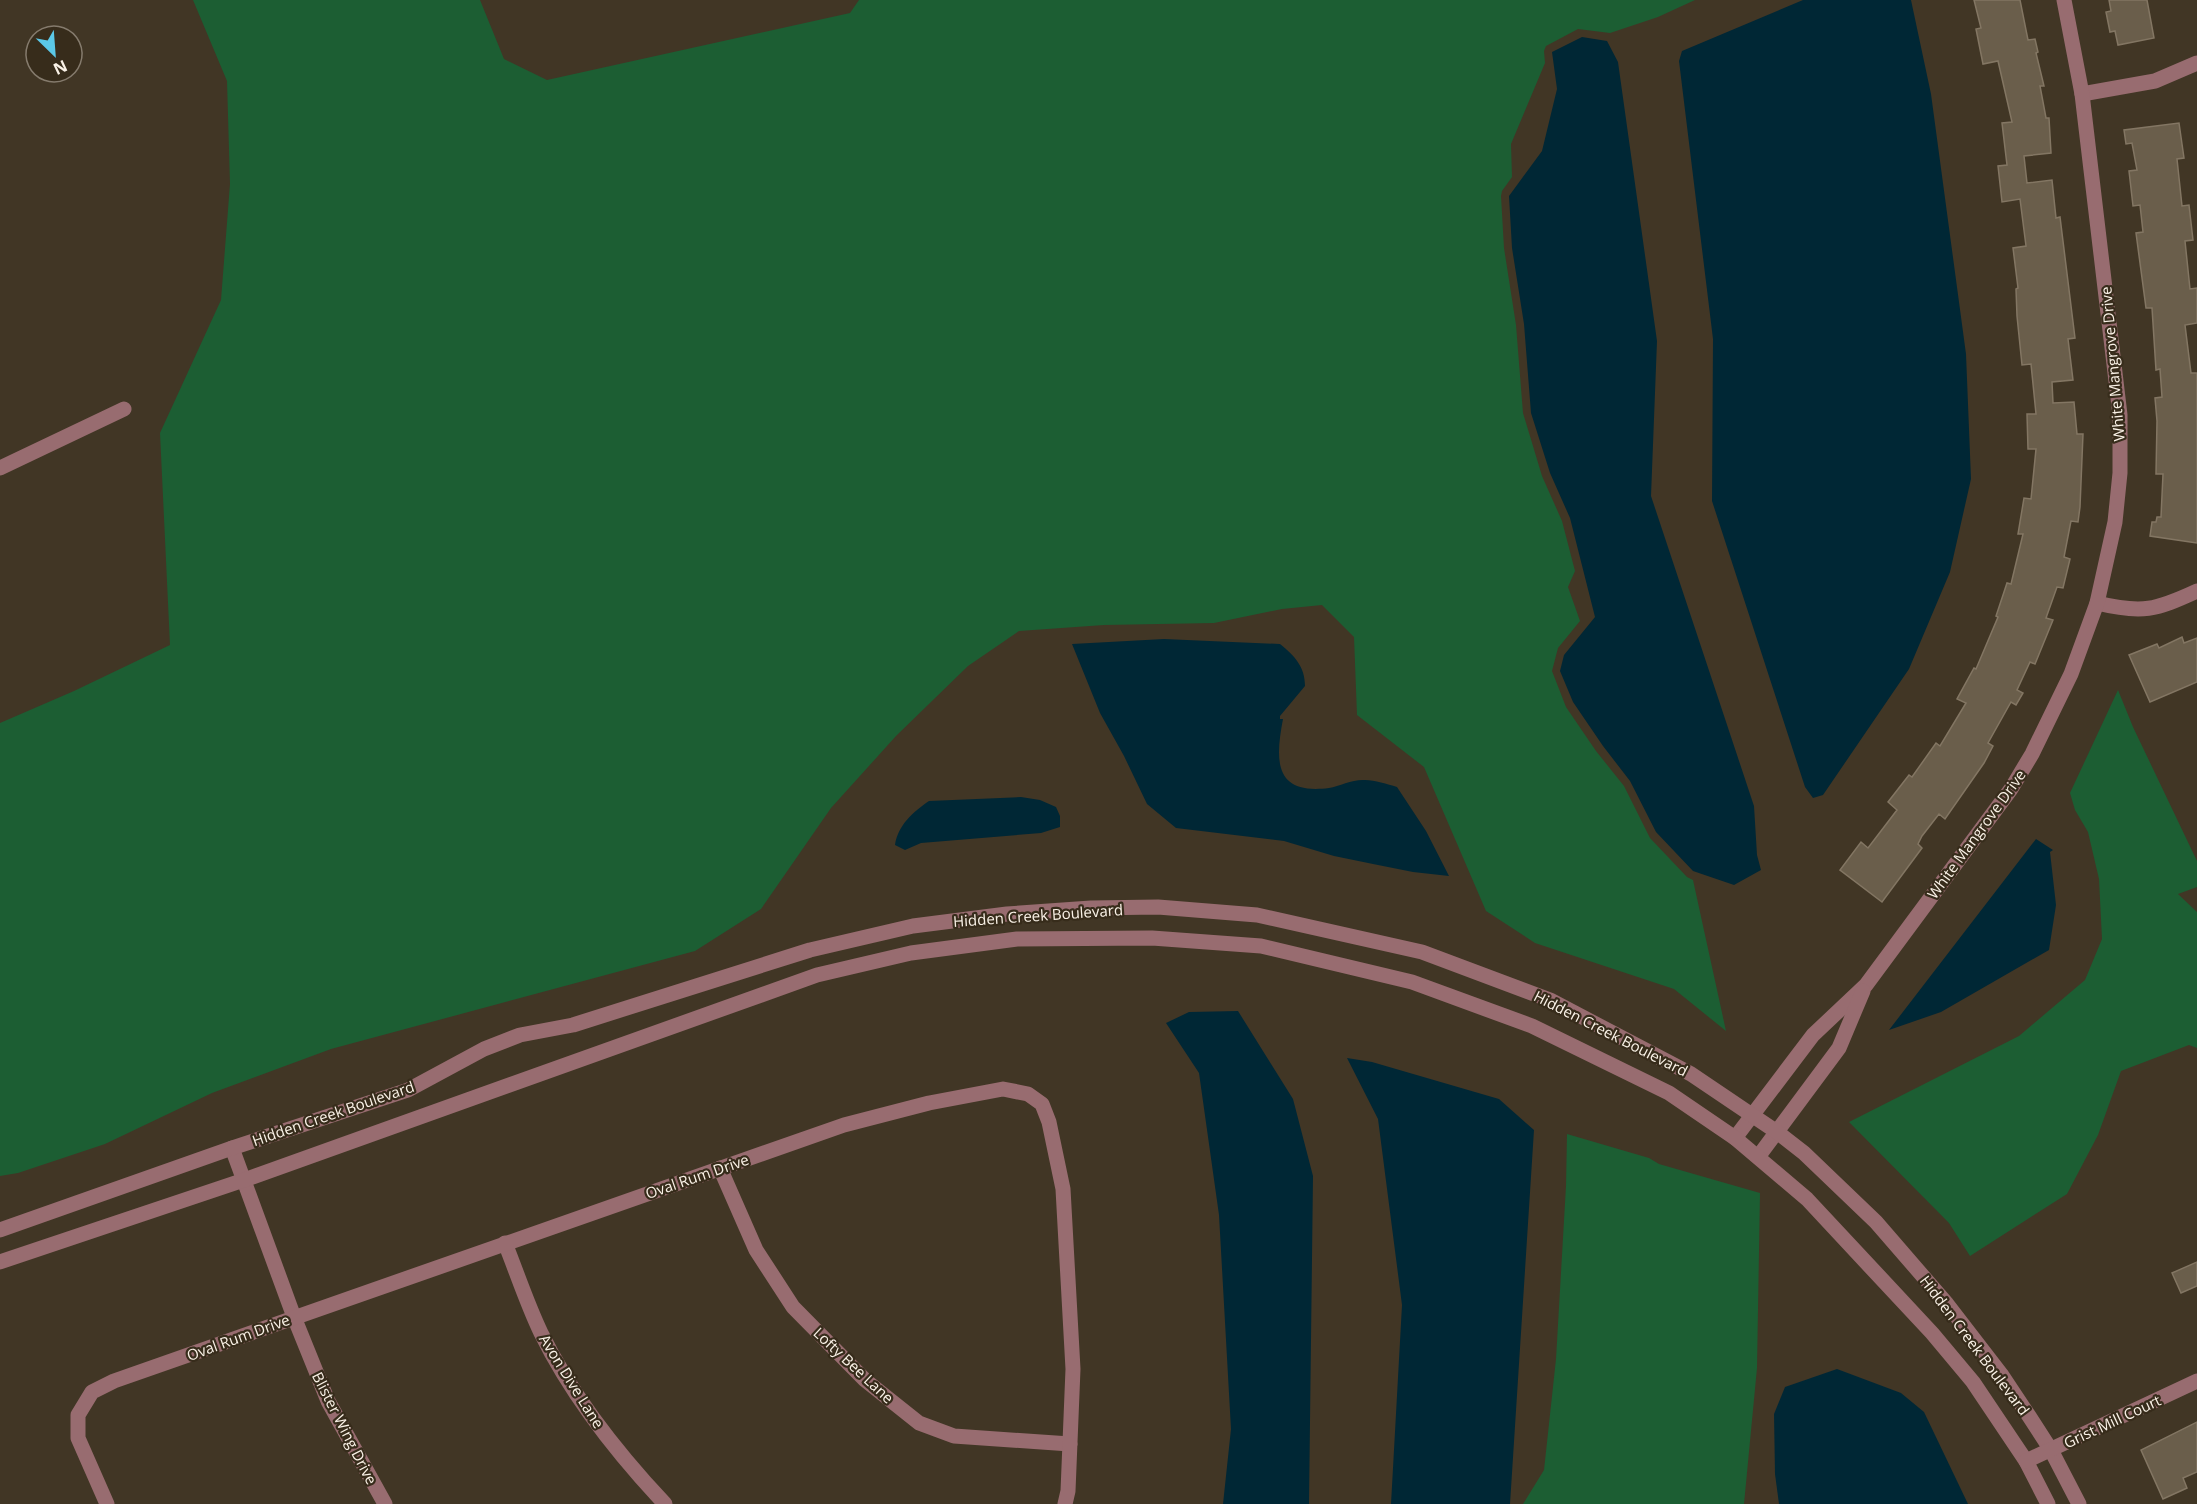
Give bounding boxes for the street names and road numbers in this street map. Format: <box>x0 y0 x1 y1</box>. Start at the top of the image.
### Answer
street label: White Mangrove Drive <box>2095 286 2129 442</box>
street label: White Mangrove Drive <box>1922 765 2030 903</box>
street label: Hidden Creek Boulevard <box>952 899 1124 931</box>
street label: Hidden Creek Boulevard <box>1531 985 1691 1081</box>
street label: Hidden Creek Boulevard <box>249 1076 417 1150</box>
street label: Oval Rum Drive <box>643 1149 751 1203</box>
street label: Hidden Creek Boulevard <box>1916 1271 2034 1419</box>
street label: Oval Rum Drive <box>184 1309 292 1365</box>
street label: Lofty Bee Lane <box>810 1323 898 1407</box>
street label: Avon Dive Lane <box>535 1330 609 1432</box>
street label: Blister Wing Drive <box>308 1368 382 1488</box>
street label: Grist Mill Court <box>2060 1390 2164 1452</box>

